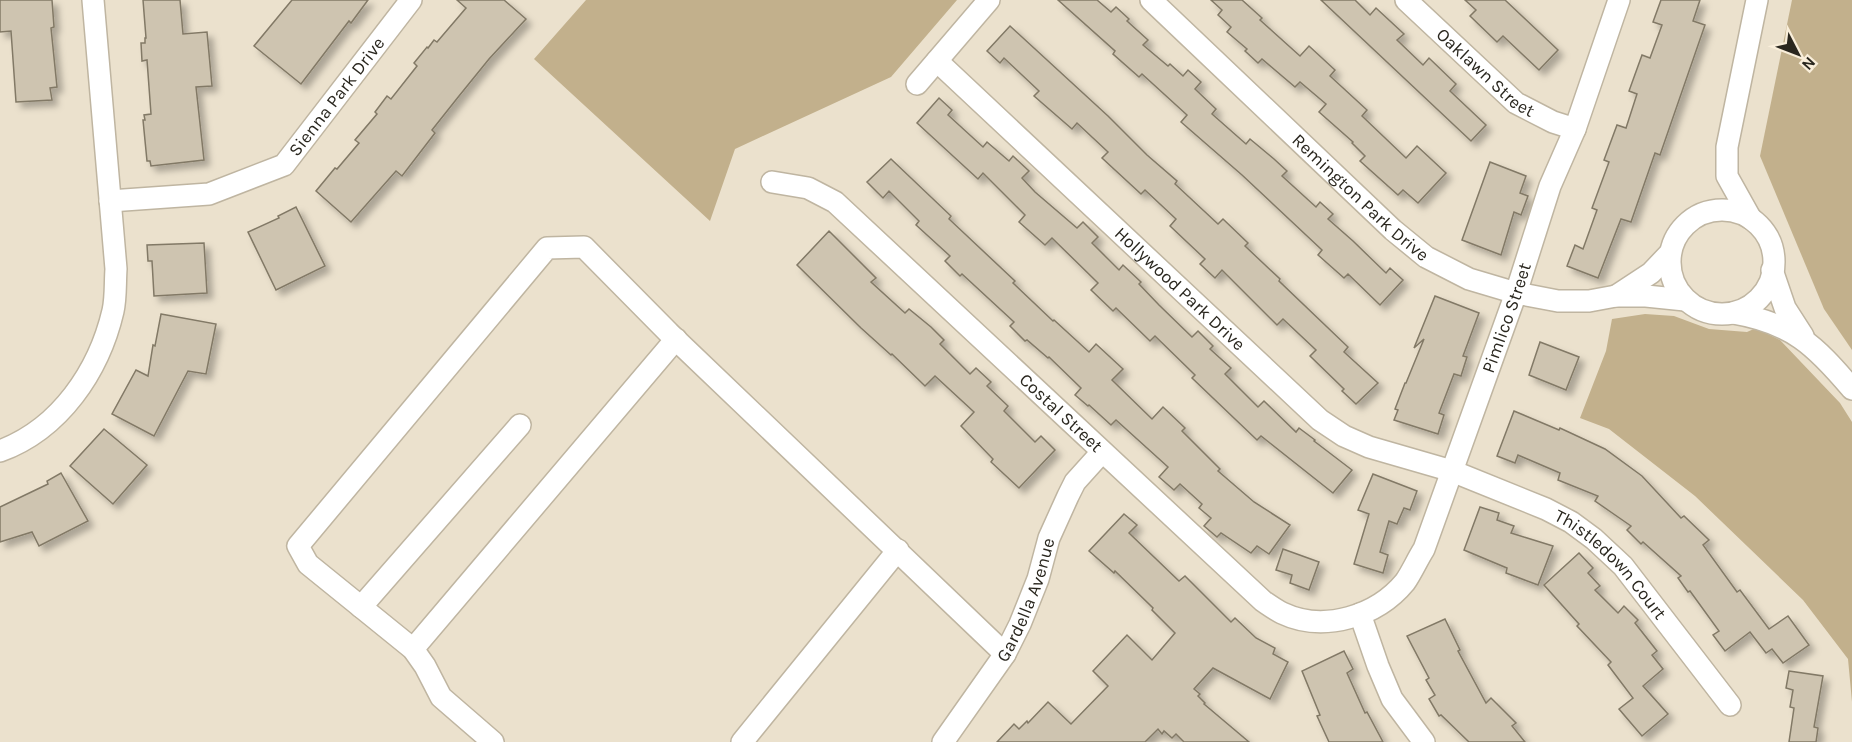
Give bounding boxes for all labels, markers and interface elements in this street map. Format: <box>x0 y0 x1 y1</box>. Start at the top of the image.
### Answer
street label: Oaklawn Street <box>1432 23 1539 122</box>
north arrow <box>1768 24 1828 84</box>
street label: Sienna Park Drive <box>284 33 389 160</box>
text: N <box>1798 53 1820 74</box>
street label: Remington Park Drive <box>1288 129 1433 266</box>
street label: Hollywood Park Drive <box>1110 222 1250 355</box>
street label: Pimlico Street <box>1477 260 1536 376</box>
street label: Costal Street <box>1015 369 1107 457</box>
street label: Thistledown Court <box>1551 504 1671 624</box>
street label: Gardella Avenue <box>992 535 1060 666</box>

